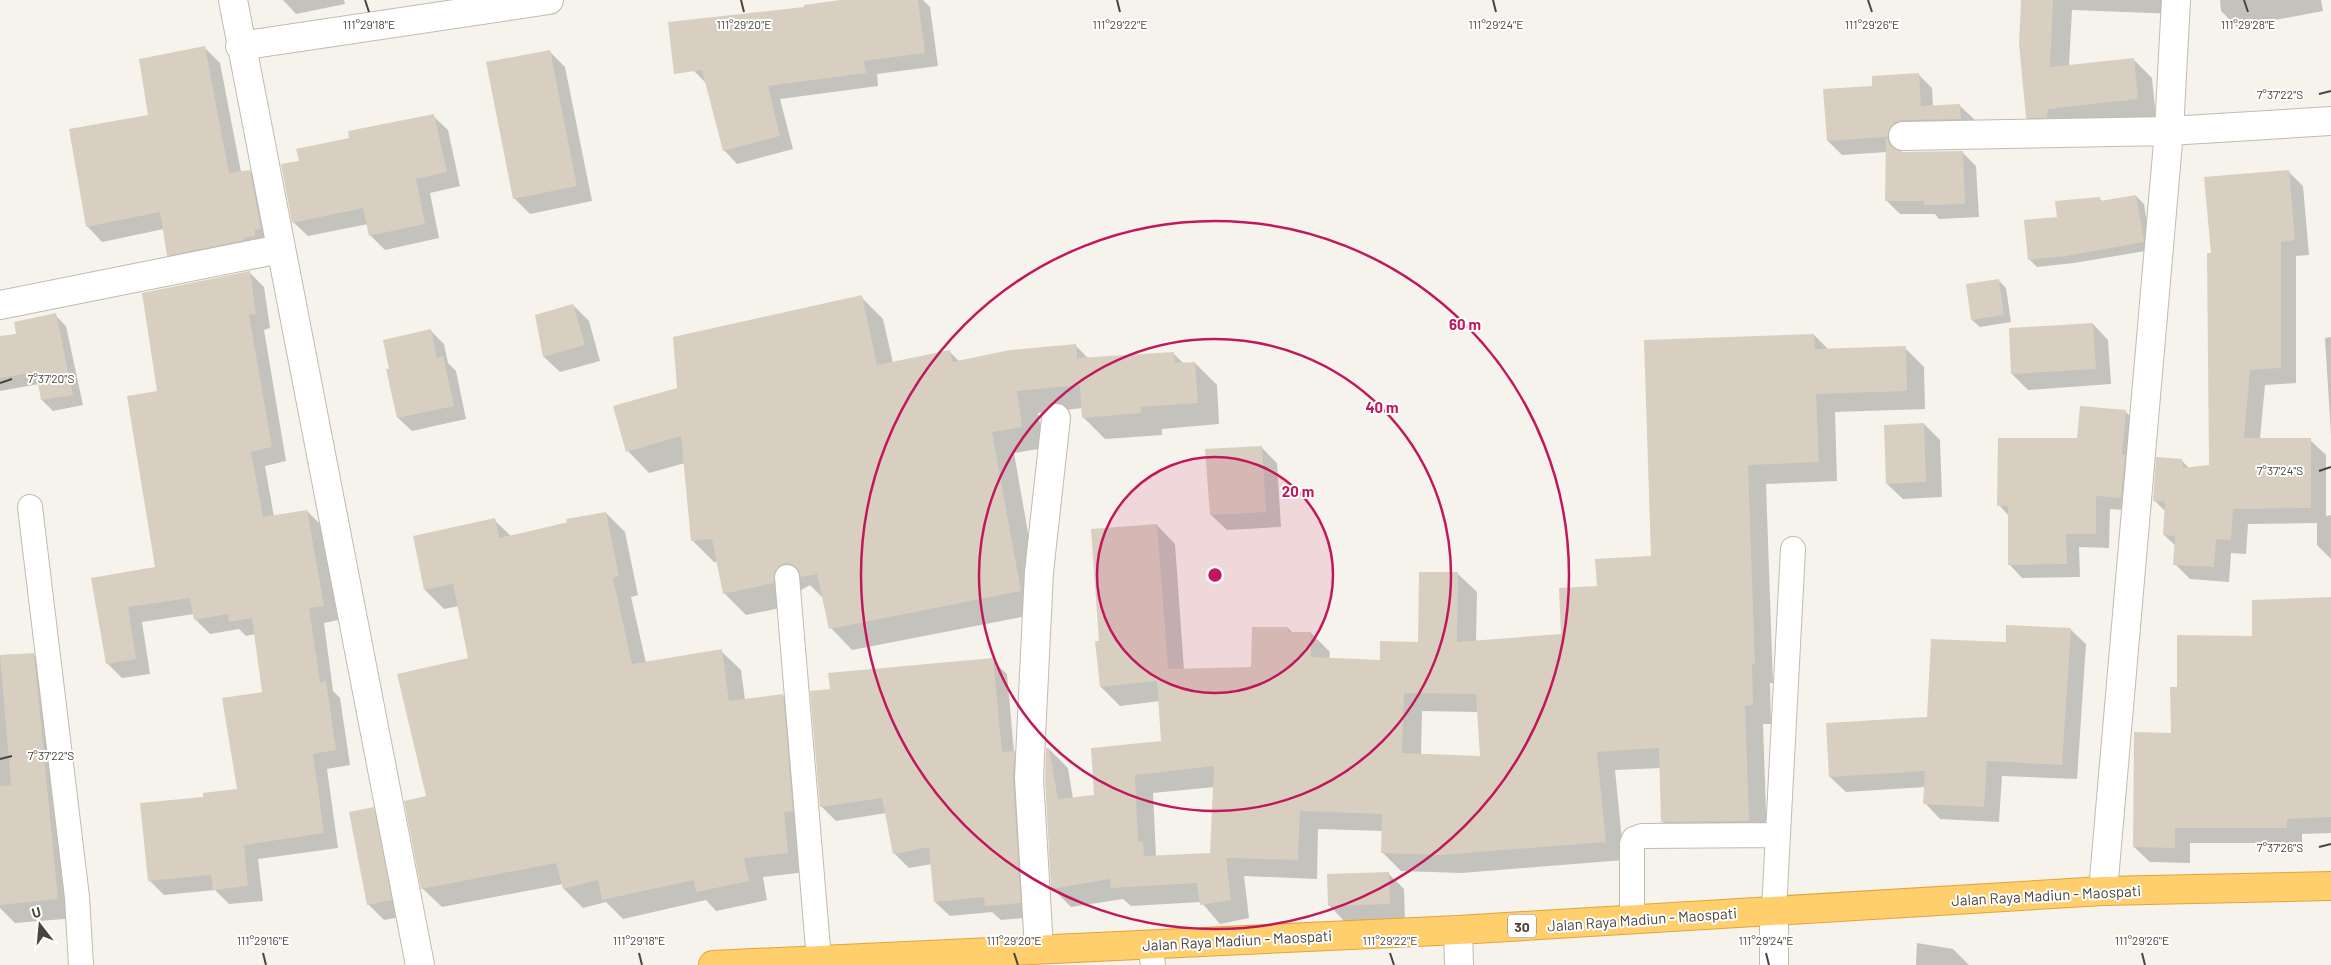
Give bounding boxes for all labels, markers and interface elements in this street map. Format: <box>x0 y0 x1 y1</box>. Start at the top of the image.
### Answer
text: 111°29'18"E <box>343 17 395 31</box>
text: 111°29'20"E <box>716 17 772 31</box>
text: 111°29'22"E <box>1093 17 1147 31</box>
text: 111°29'24"E <box>1469 17 1523 31</box>
text: 111°29'26"E <box>1845 17 1899 31</box>
text: 111°29'28"E <box>2221 17 2275 31</box>
text: 7°37'22"S <box>2257 87 2303 101</box>
text: 60 m <box>1449 315 1481 333</box>
text: 7°37'20"S <box>27 371 75 385</box>
text: 40 m <box>1365 398 1399 416</box>
text: 7°37'24"S <box>2257 463 2303 477</box>
text: 20 m <box>1282 482 1314 500</box>
centre of rings <box>1206 566 1224 584</box>
text: 7°37'22"S <box>28 748 74 762</box>
text: 7°37'26"S <box>2257 840 2303 854</box>
street label: Jalan Raya Madiun - Maospati <box>1951 881 2141 909</box>
north arrow <box>15 900 65 950</box>
text: U <box>30 903 43 921</box>
street label: Jalan Raya Madiun - Maospati <box>1547 903 1737 935</box>
road number: 30 <box>1508 914 1536 938</box>
street label: Jalan Raya Madiun - Maospati <box>1142 926 1332 954</box>
text: 111°29'16"E <box>237 933 289 947</box>
text: 111°29'18"E <box>613 933 665 947</box>
text: 111°29'20"E <box>986 933 1042 947</box>
text: 111°29'22"E <box>1363 933 1417 947</box>
text: 111°29'24"E <box>1739 933 1793 947</box>
text: 111°29'26"E <box>2115 933 2169 947</box>

